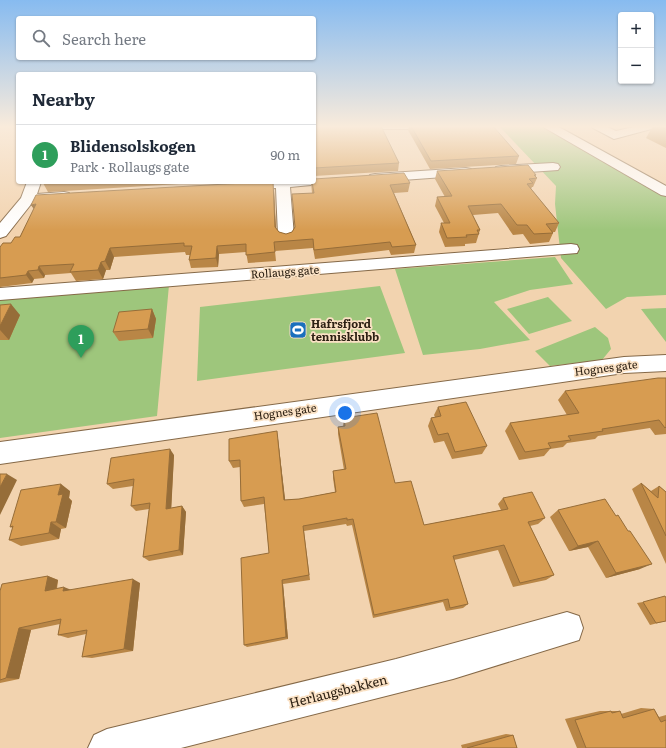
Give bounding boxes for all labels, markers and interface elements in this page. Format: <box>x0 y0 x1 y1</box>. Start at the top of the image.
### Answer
map controls <box>618 12 654 84</box>
button: + <box>618 12 654 48</box>
search box <box>16 16 316 60</box>
icon: search <box>30 27 52 49</box>
text: Search here <box>62 27 146 50</box>
button: − <box>618 48 654 84</box>
text: Nearby <box>32 86 95 111</box>
text: Blidensolskogen <box>70 134 196 157</box>
text: 1 <box>42 145 48 164</box>
text: 90 m <box>270 145 300 164</box>
text: Park · Rollaugs gate <box>70 157 189 176</box>
street label: Rollaugs gate <box>250 261 320 281</box>
place label: Hafrsfjord tennisklubb <box>311 315 379 344</box>
sports icon: Hafrsfjord tennisklubb <box>288 320 308 340</box>
pin: 1 <box>68 325 94 358</box>
street label: Hognes gate <box>573 355 639 379</box>
street label: Hognes gate <box>252 399 318 423</box>
your location <box>335 403 355 423</box>
street label: Herlaugsbakken <box>287 669 390 712</box>

